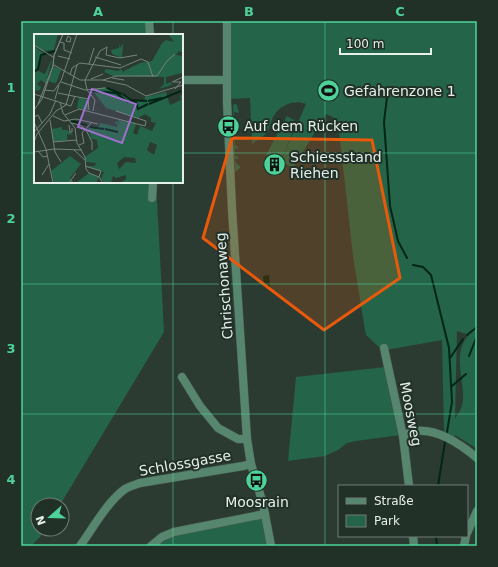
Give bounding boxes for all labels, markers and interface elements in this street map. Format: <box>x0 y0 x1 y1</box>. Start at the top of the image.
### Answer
text: A <box>93 4 103 19</box>
text: B <box>244 4 254 19</box>
text: C <box>395 4 405 19</box>
scale bar <box>340 30 431 56</box>
inset map <box>34 34 183 183</box>
text: 100 m <box>346 37 384 51</box>
sports icon: Gefahrenzone 1 <box>315 78 341 104</box>
text: 1 <box>6 80 16 95</box>
place label: Gefahrenzone 1 <box>344 83 456 99</box>
bus stop icon: Auf dem Rücken <box>215 113 241 139</box>
place label: Auf dem Rücken <box>244 118 358 134</box>
place label: Schiessstand Riehen <box>290 149 382 181</box>
building icon: Schiessstand Riehen <box>261 152 287 178</box>
text: 2 <box>6 211 16 226</box>
street label: Chrischonaweg <box>212 232 236 340</box>
text: 3 <box>6 341 16 356</box>
street label: Moosweg <box>397 380 425 448</box>
street label: Schlossgasse <box>138 447 232 479</box>
bus stop icon: Moosrain <box>244 467 270 493</box>
text: 4 <box>6 472 16 487</box>
legend <box>338 485 468 537</box>
place label: Moosrain <box>225 494 289 510</box>
text: Straße <box>374 494 414 508</box>
north arrow <box>30 497 70 537</box>
text: N <box>33 514 49 527</box>
text: Park <box>374 514 400 528</box>

